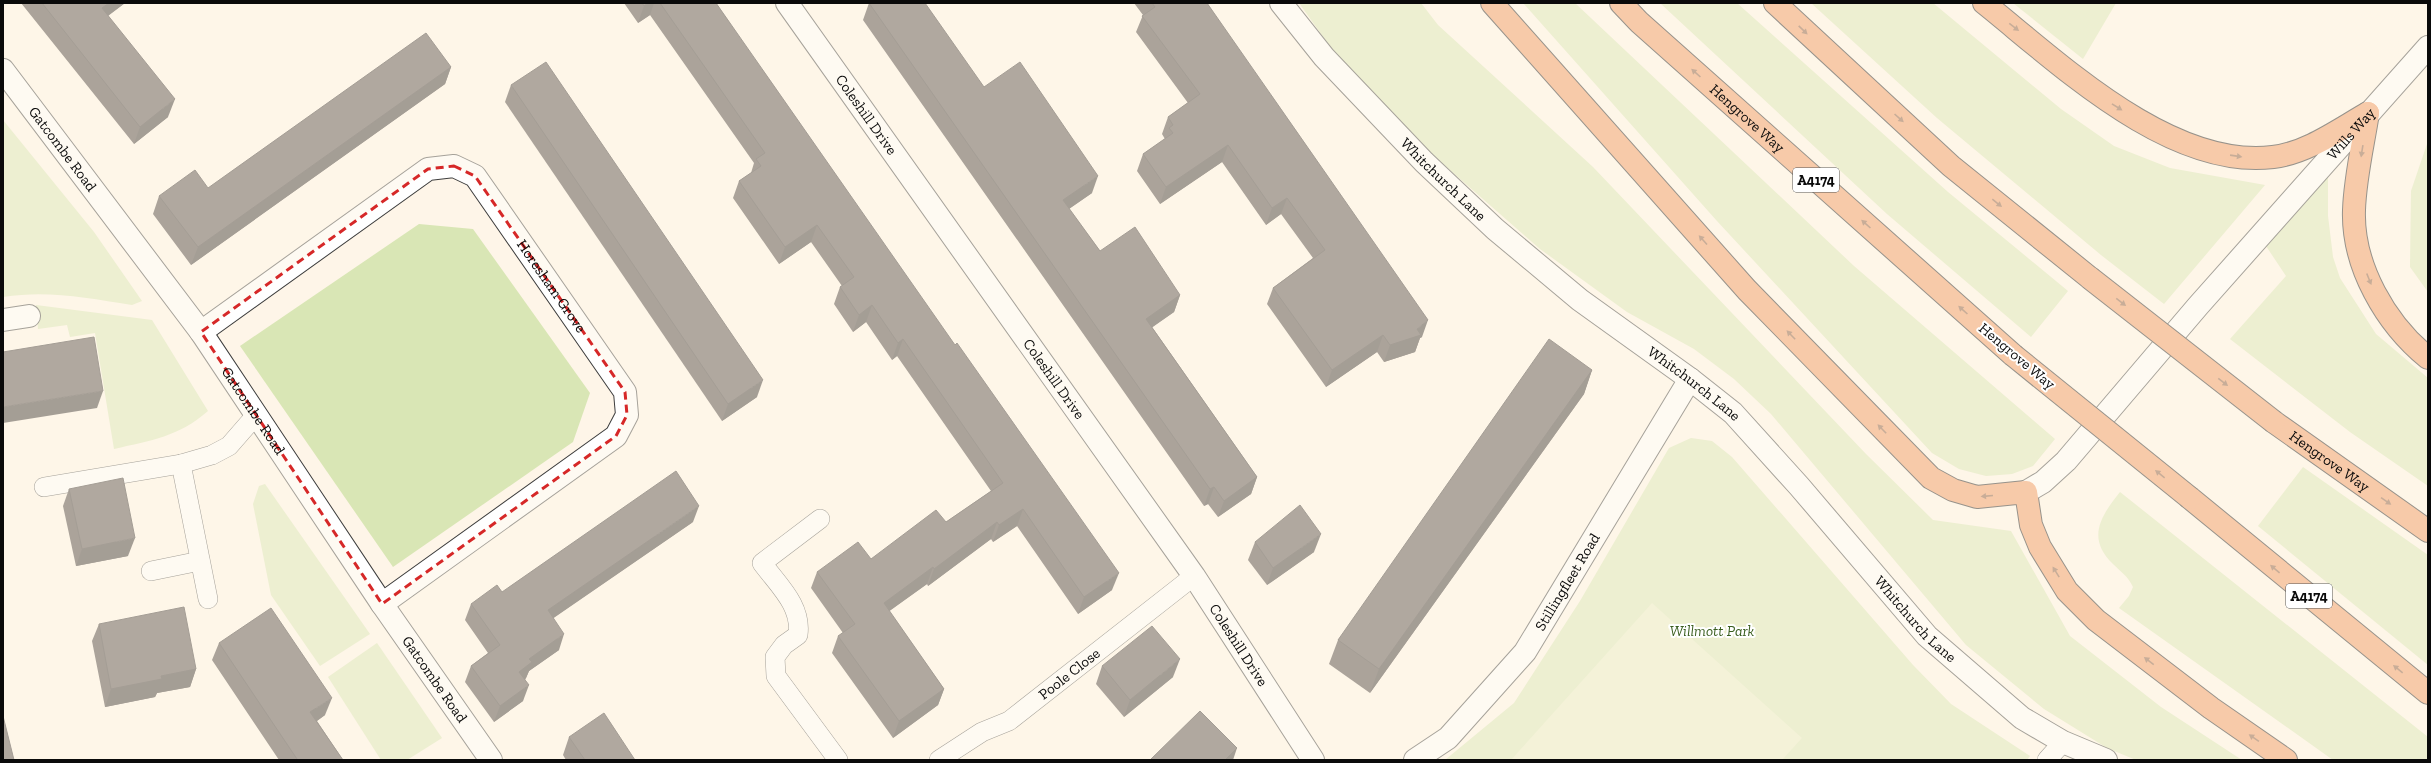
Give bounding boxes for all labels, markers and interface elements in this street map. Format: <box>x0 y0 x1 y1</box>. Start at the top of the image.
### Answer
one-way arrow <box>2009 23 2020 32</box>
one-way arrow <box>1798 25 1808 35</box>
one-way arrow <box>1690 68 1701 77</box>
street label: Coleshill Drive <box>832 71 901 158</box>
street label: Hengrove Way <box>1706 80 1789 157</box>
street label: Gatcombe Road <box>25 103 101 196</box>
one-way arrow <box>2111 103 2123 110</box>
street label: Wills Way <box>2323 104 2379 163</box>
one-way arrow <box>1894 113 1904 123</box>
street label: Whitchurch Lane <box>1397 134 1490 225</box>
one-way arrow <box>2359 145 2365 157</box>
one-way arrow <box>2230 153 2242 159</box>
road number: A4174 <box>1793 168 1839 192</box>
one-way arrow <box>1992 199 2003 207</box>
one-way arrow <box>1861 219 1871 229</box>
one-way arrow <box>1698 235 1708 245</box>
street label: Horesham Grove <box>513 236 590 336</box>
one-way arrow <box>2366 273 2372 285</box>
one-way arrow <box>2115 298 2126 307</box>
one-way arrow <box>1958 306 1968 315</box>
street label: Hengrove Way <box>1975 319 2059 393</box>
one-way arrow <box>1787 330 1796 340</box>
street label: Coleshill Drive <box>1019 335 1089 423</box>
street label: Whitchurch Lane <box>1644 343 1745 424</box>
street label: Gatcombe Road <box>218 363 289 459</box>
one-way arrow <box>2218 378 2229 387</box>
one-way arrow <box>1877 424 1887 434</box>
street label: Hengrove Way <box>2286 427 2373 496</box>
one-way arrow <box>2155 469 2166 478</box>
one-way arrow <box>1981 493 1993 500</box>
one-way arrow <box>2381 497 2391 505</box>
street label: Stillingfleet Road <box>1531 529 1604 634</box>
one-way arrow <box>2270 564 2281 573</box>
one-way arrow <box>2052 566 2059 578</box>
street label: Whitchurch Lane <box>1871 572 1960 666</box>
road number: A4174 <box>2286 584 2332 608</box>
street label: Coleshill Drive <box>1205 600 1272 690</box>
park label: Willmott Park <box>1670 622 1755 640</box>
street label: Gatcombe Road <box>398 633 472 727</box>
street label: Poole Close <box>1035 644 1104 703</box>
one-way arrow <box>2144 656 2155 665</box>
one-way arrow <box>2392 664 2403 673</box>
one-way arrow <box>2249 734 2259 742</box>

